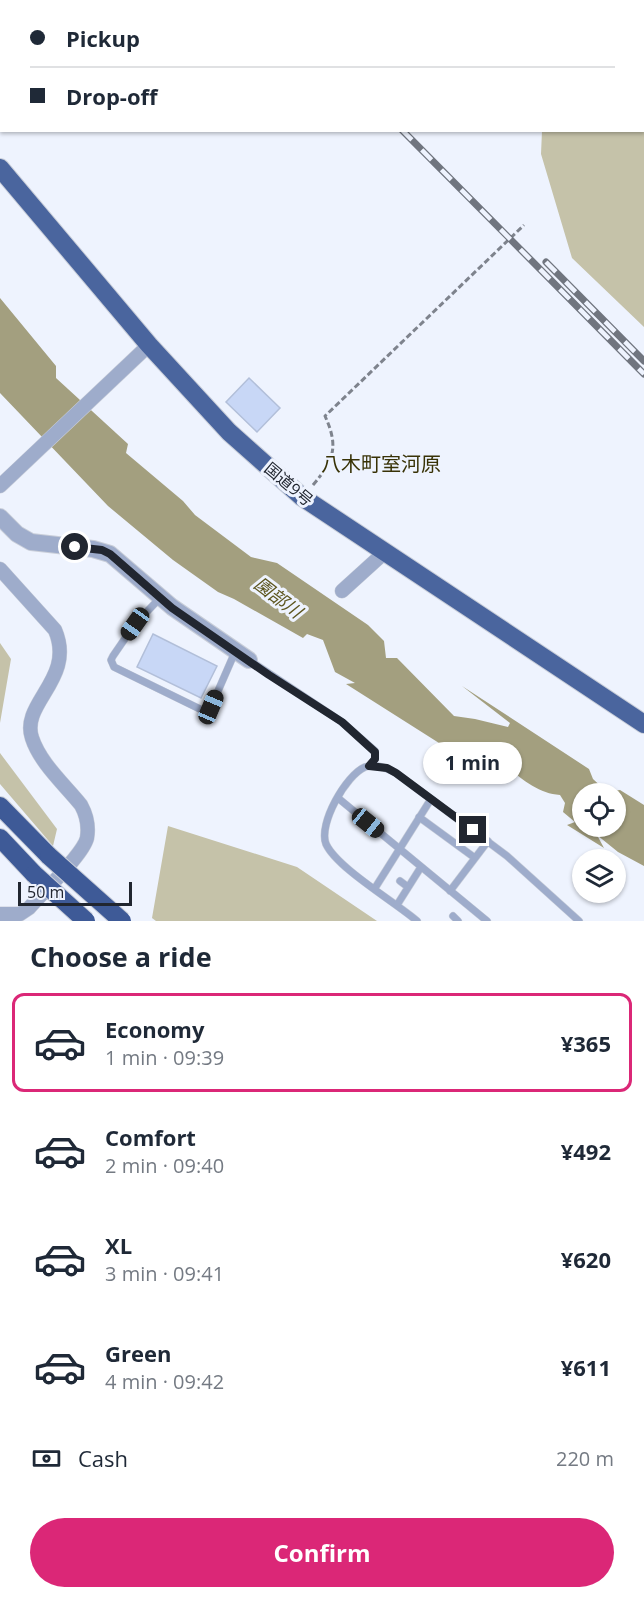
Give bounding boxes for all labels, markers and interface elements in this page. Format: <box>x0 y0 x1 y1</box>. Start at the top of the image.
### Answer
text: Pickup <box>66 23 140 53</box>
text: Drop-off <box>66 81 158 111</box>
district label: 八木町室河原 <box>321 450 441 477</box>
street label: 国道9号 <box>260 457 318 511</box>
route start <box>61 533 88 560</box>
water label: 園部川 <box>250 571 309 624</box>
car <box>117 604 153 644</box>
car <box>196 687 226 727</box>
callout: 1 min <box>424 743 522 785</box>
text: 1 min <box>445 749 500 776</box>
map controls <box>572 783 626 903</box>
button: locate <box>572 783 626 837</box>
car <box>348 805 388 841</box>
route end <box>459 816 486 843</box>
button: layers <box>572 849 626 903</box>
scale bar <box>18 879 132 906</box>
text: 50 m <box>27 881 64 903</box>
text: Choose a ride <box>30 938 212 975</box>
text: Economy <box>105 1014 204 1044</box>
icon: car <box>33 1016 87 1070</box>
text: ¥365 <box>561 1028 611 1058</box>
text: 1 min · 09:39 <box>105 1044 224 1071</box>
text: Comfort <box>105 1122 196 1152</box>
icon: car <box>33 1124 87 1178</box>
text: ¥492 <box>561 1136 611 1166</box>
text: 2 min · 09:40 <box>105 1152 224 1179</box>
text: XL <box>105 1230 132 1260</box>
icon: car <box>33 1232 87 1286</box>
text: ¥620 <box>561 1244 611 1274</box>
text: 3 min · 09:41 <box>105 1260 224 1287</box>
text: Green <box>105 1338 171 1368</box>
icon: car <box>33 1340 87 1394</box>
text: ¥611 <box>561 1352 611 1382</box>
text: 4 min · 09:42 <box>105 1368 224 1395</box>
icon: cash <box>30 1442 63 1475</box>
text: Cash <box>78 1443 128 1473</box>
text: 220 m <box>556 1445 614 1472</box>
button: Confirm <box>30 1518 614 1587</box>

